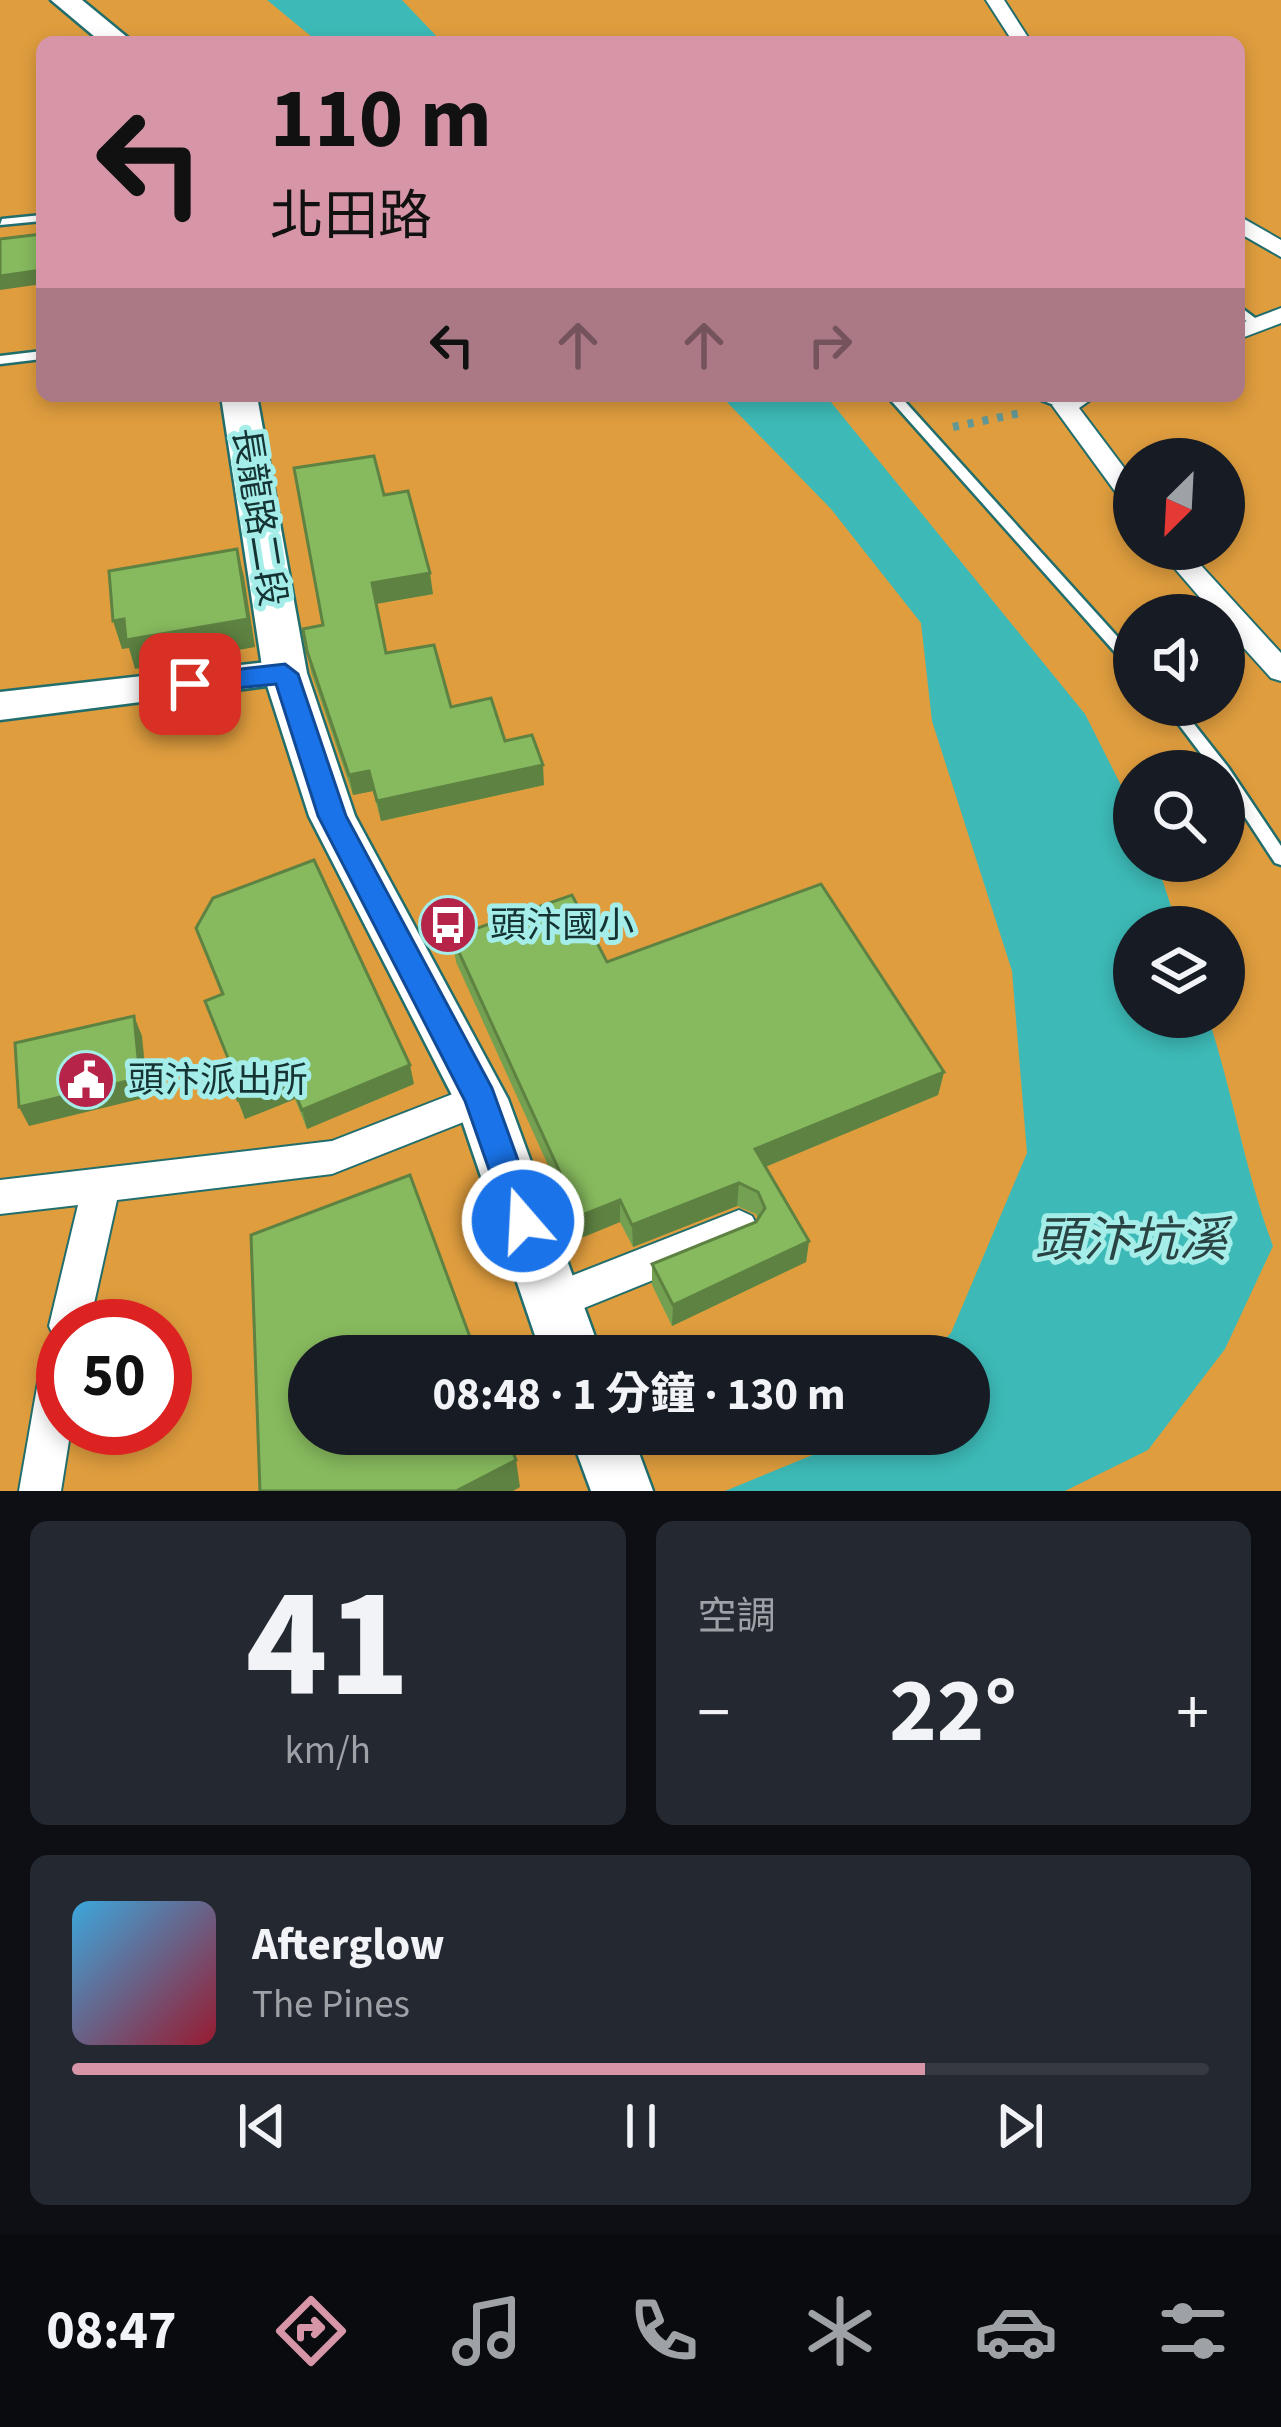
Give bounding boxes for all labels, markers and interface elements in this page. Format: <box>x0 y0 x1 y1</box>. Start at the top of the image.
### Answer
text: 110 m <box>270 60 492 180</box>
icon: left <box>72 84 228 240</box>
text: 北田路 <box>270 179 432 256</box>
icon: left <box>419 312 485 378</box>
icon: ahead <box>545 312 611 378</box>
icon: ahead <box>671 312 737 378</box>
icon: right <box>797 312 863 378</box>
street label: 長龍路二段 <box>220 424 298 610</box>
north arrow <box>1113 438 1245 570</box>
map controls <box>1113 438 1245 1038</box>
button: sound <box>1113 594 1245 726</box>
pin <box>139 633 241 735</box>
icon: arrive <box>157 651 223 717</box>
button: search <box>1113 750 1245 882</box>
bus stop icon: 頭汴國小 <box>417 894 479 956</box>
place label: 頭汴國小 <box>490 900 634 951</box>
button: layers <box>1113 906 1245 1038</box>
public building icon: 頭汴派出所 <box>55 1049 117 1111</box>
place label: 頭汴派出所 <box>128 1055 308 1106</box>
position arrow <box>460 1158 586 1284</box>
water label: 頭汴坑溪 <box>1035 1207 1233 1275</box>
speed limit sign: 50 <box>36 1299 192 1455</box>
text: 08:48 · 1 分鐘 · 130 m <box>432 1363 846 1427</box>
text: 41 <box>245 1534 410 1756</box>
text: 空調 <box>698 1589 776 1645</box>
text: 22° <box>889 1648 1017 1776</box>
text: − <box>698 1666 730 1760</box>
text: + <box>1176 1666 1209 1760</box>
text: km/h <box>284 1723 371 1779</box>
text: Afterglow <box>252 1913 445 1977</box>
text: The Pines <box>252 1977 410 2033</box>
icon: previous <box>229 2093 295 2159</box>
icon: pause <box>608 2093 674 2159</box>
icon: next <box>987 2093 1053 2159</box>
icon: directions <box>269 2289 353 2373</box>
icon: music <box>445 2289 529 2373</box>
icon: phone <box>622 2289 706 2373</box>
icon: climate <box>798 2289 882 2373</box>
icon: car <box>974 2289 1058 2373</box>
icon: filters <box>1151 2289 1235 2373</box>
text: 08:47 <box>46 2293 176 2370</box>

